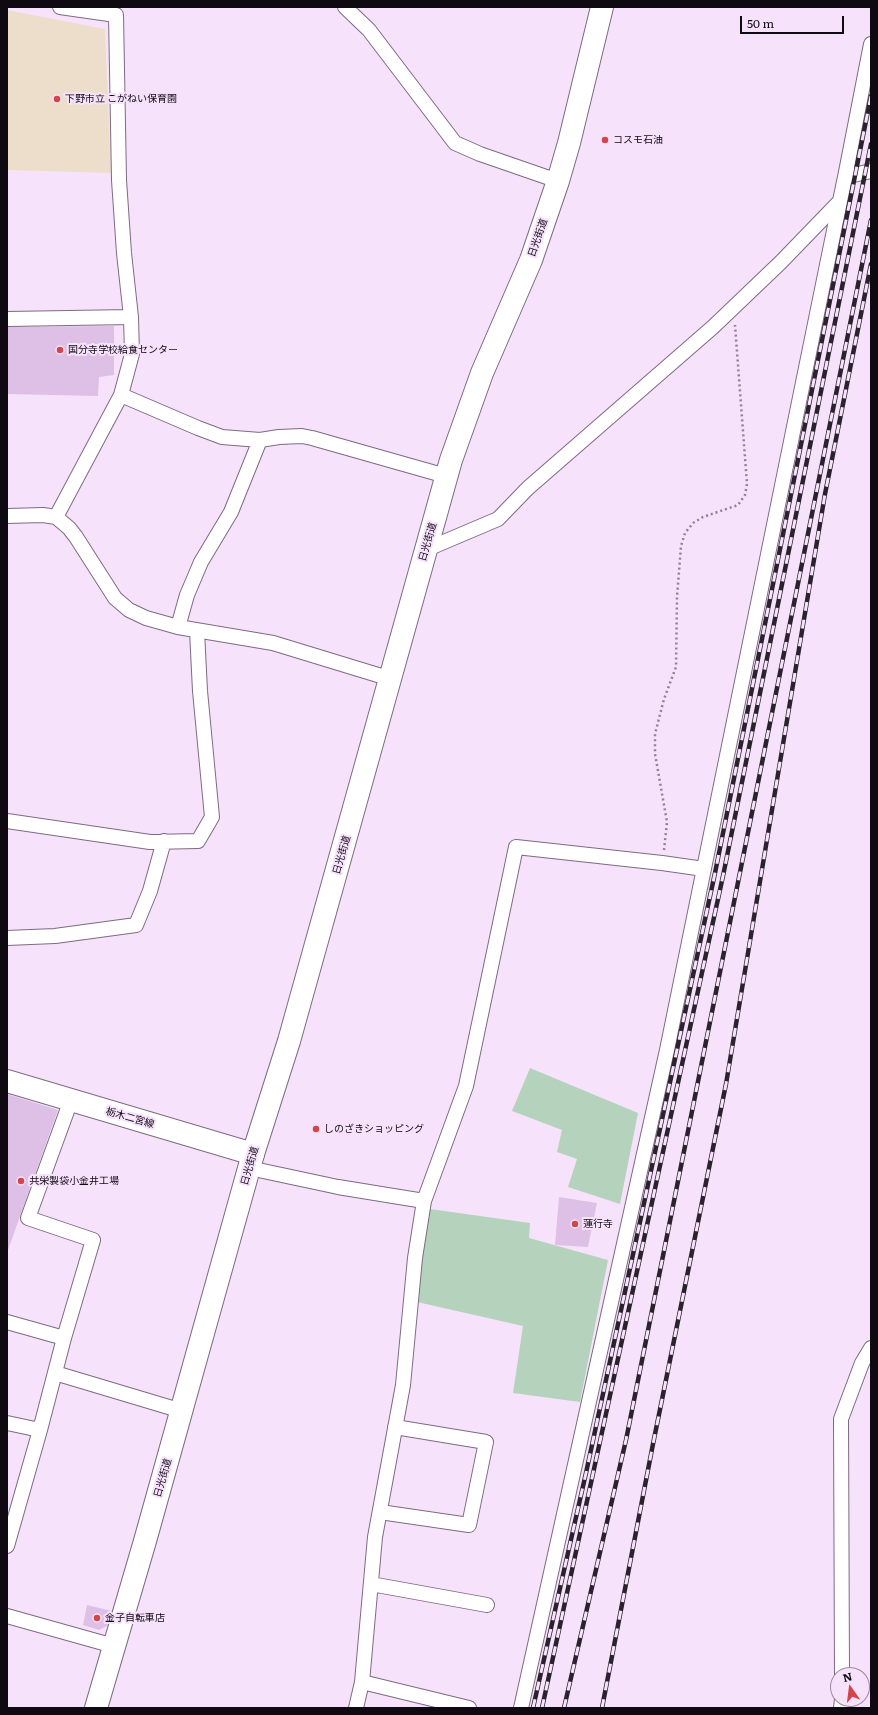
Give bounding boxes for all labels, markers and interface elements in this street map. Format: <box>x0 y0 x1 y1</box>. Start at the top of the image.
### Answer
scale bar <box>742 8 846 34</box>
text: 50 m <box>747 14 774 32</box>
place label: 下野市立 こがねい保育園 <box>65 93 177 105</box>
marker: 下野市立 こがねい保育園 <box>52 94 62 104</box>
place label: コスモ石油 <box>613 134 663 146</box>
marker: コスモ石油 <box>600 135 610 145</box>
street label: 日光街道 <box>526 217 550 259</box>
place label: 国分寺学校給食センター <box>68 344 178 356</box>
marker: 国分寺学校給食センター <box>55 345 65 355</box>
street label: 日光街道 <box>417 521 439 563</box>
street label: 日光街道 <box>331 834 353 876</box>
street label: 栃木二宮線 <box>104 1105 156 1131</box>
place label: しのざきショッピング <box>324 1123 424 1135</box>
marker: しのざきショッピング <box>311 1124 321 1134</box>
street label: 日光街道 <box>239 1145 261 1187</box>
place label: 共栄製袋小金井工場 <box>29 1175 119 1187</box>
marker: 共栄製袋小金井工場 <box>16 1176 26 1186</box>
place label: 蓮行寺 <box>583 1218 613 1230</box>
marker: 蓮行寺 <box>570 1219 580 1229</box>
street label: 日光街道 <box>152 1457 174 1499</box>
place label: 金子自転車店 <box>105 1612 165 1624</box>
marker: 金子自転車店 <box>92 1613 102 1623</box>
north arrow <box>830 1667 870 1707</box>
text: N <box>841 1667 854 1685</box>

